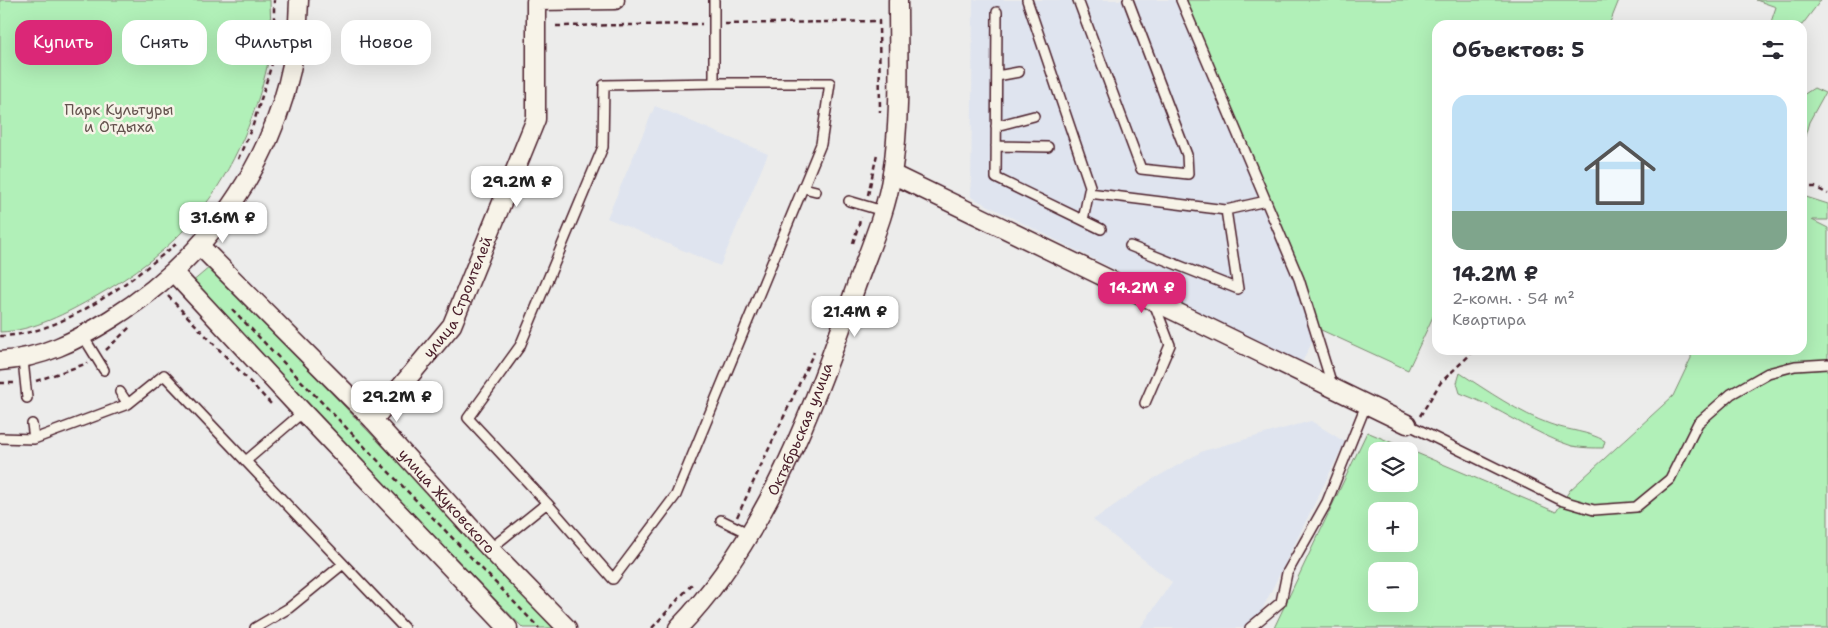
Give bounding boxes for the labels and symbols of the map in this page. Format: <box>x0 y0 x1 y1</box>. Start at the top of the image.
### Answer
park label: Парк Культуры и Отдыха <box>65 100 173 137</box>
pin: 29.2M ₽ <box>471 166 563 208</box>
pin: 31.6M ₽ <box>177 202 269 244</box>
street label: улица Строителей <box>419 233 497 362</box>
pin: 14.2M ₽ <box>1096 272 1188 314</box>
pin: 21.4M ₽ <box>809 296 901 338</box>
street label: Октябрьская улица <box>763 359 838 499</box>
pin: 29.2M ₽ <box>351 380 443 423</box>
street label: улица Жуковского <box>394 444 500 558</box>

